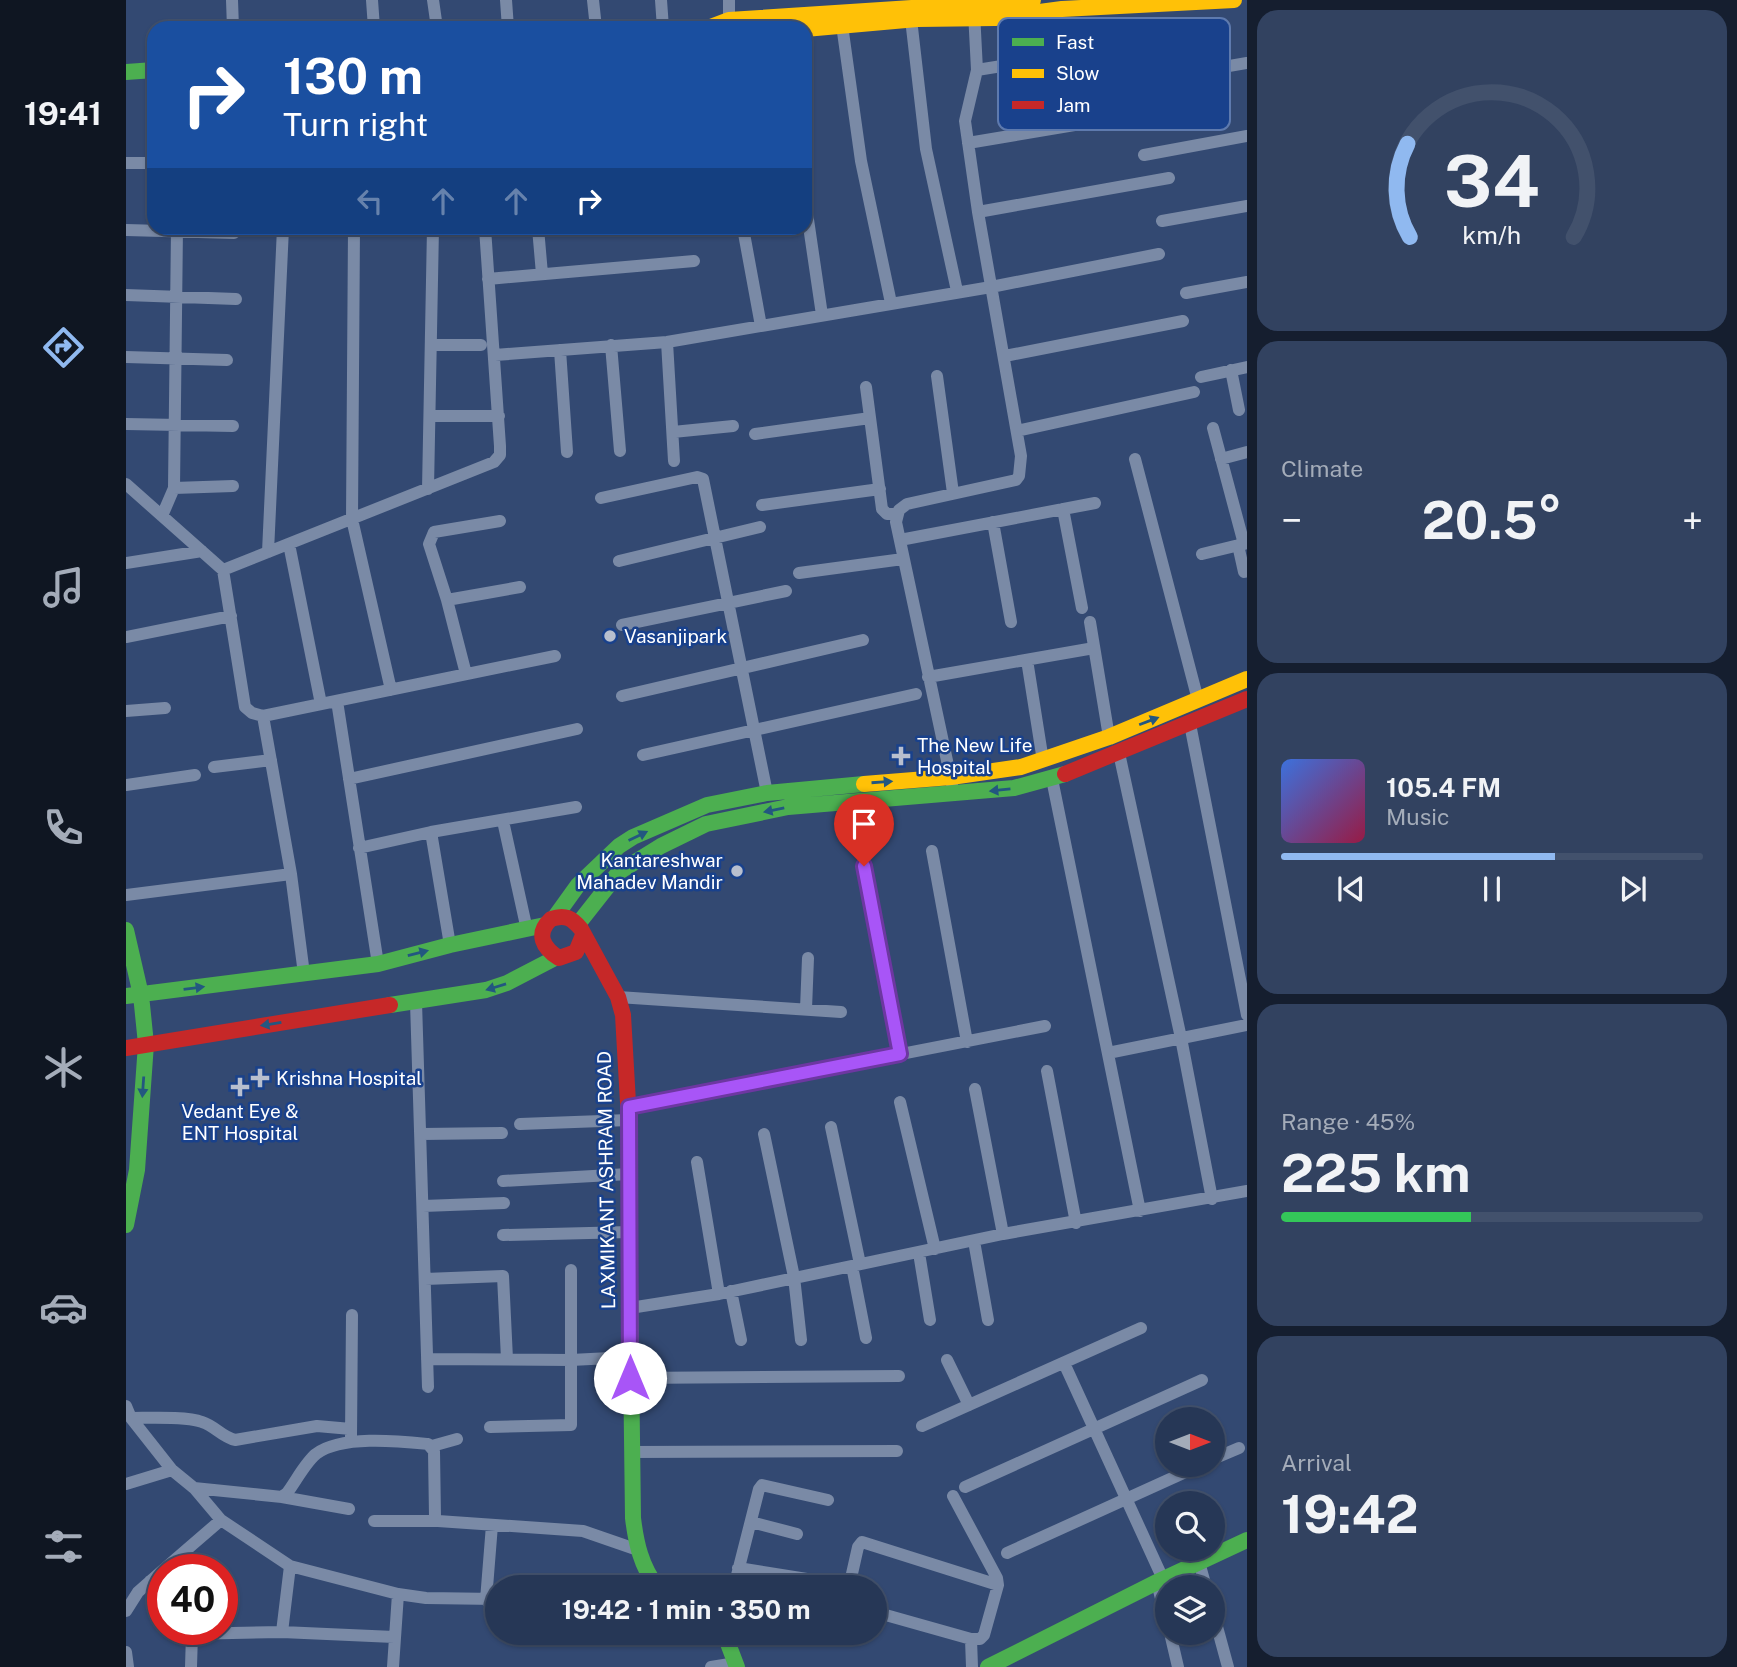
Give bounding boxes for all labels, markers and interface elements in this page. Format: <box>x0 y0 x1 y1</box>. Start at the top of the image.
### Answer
legend <box>998 18 1230 130</box>
text: Fast <box>1056 31 1094 53</box>
text: 130 m <box>283 47 423 105</box>
icon: right <box>168 49 259 140</box>
text: Slow <box>1056 62 1100 84</box>
text: Jam <box>1056 94 1090 116</box>
text: 19:41 <box>24 95 102 132</box>
text: Turn right <box>283 106 428 143</box>
text: 34 <box>1444 138 1540 223</box>
icon: left <box>351 182 389 220</box>
icon: ahead <box>424 182 462 220</box>
icon: ahead <box>497 182 535 220</box>
icon: right <box>570 182 608 220</box>
text: km/h <box>1463 220 1521 250</box>
icon: directions <box>39 323 88 372</box>
text: Climate <box>1281 455 1363 482</box>
text: 20.5° <box>1422 490 1562 551</box>
text: − <box>1281 498 1302 543</box>
text: + <box>1682 498 1703 543</box>
icon: music <box>39 563 88 612</box>
place label: Vasanjipark <box>624 625 728 647</box>
marker: Vasanjipark <box>602 628 618 644</box>
one-way arrow <box>1139 715 1160 726</box>
place label: The New Life Hospital <box>917 734 1033 778</box>
marker: The New Life Hospital <box>891 746 911 766</box>
text: 105.4 FM <box>1386 772 1501 803</box>
one-way arrow <box>871 776 893 787</box>
one-way arrow <box>989 784 1011 795</box>
pin <box>834 794 894 866</box>
icon: phone <box>39 803 88 852</box>
text: Music <box>1386 803 1450 830</box>
one-way arrow <box>763 804 785 815</box>
icon: arrive <box>845 805 883 843</box>
one-way arrow <box>628 830 648 841</box>
place label: Kantareshwar Mahadev Mandir <box>576 849 723 893</box>
marker: Kantareshwar Mahadev Mandir <box>729 863 745 879</box>
icon: previous <box>1332 870 1370 908</box>
icon: pause <box>1473 870 1511 908</box>
icon: next <box>1614 870 1652 908</box>
one-way arrow <box>408 948 429 958</box>
one-way arrow <box>485 982 506 992</box>
one-way arrow <box>183 983 205 994</box>
one-way arrow <box>260 1019 282 1030</box>
icon: climate <box>39 1043 88 1092</box>
street label: LAXMIKANT ASHRAM ROAD <box>593 1051 619 1309</box>
place label: Krishna Hospital <box>276 1067 422 1089</box>
marker: Krishna Hospital <box>250 1068 270 1088</box>
one-way arrow <box>137 1077 148 1099</box>
marker: Vedant Eye & ENT Hospital <box>230 1077 250 1097</box>
place label: Vedant Eye & ENT Hospital <box>181 1100 299 1144</box>
text: Range · 45% <box>1281 1108 1415 1135</box>
text: 225 km <box>1281 1143 1471 1204</box>
icon: car <box>39 1283 88 1332</box>
position arrow <box>593 1341 667 1415</box>
north arrow <box>1155 1407 1225 1477</box>
map controls <box>1155 1407 1225 1645</box>
text: Arrival <box>1281 1449 1352 1476</box>
text: 19:42 <box>1281 1484 1419 1545</box>
button: search <box>1155 1491 1225 1561</box>
icon: filters <box>39 1522 88 1571</box>
speed limit sign: 40 <box>147 1554 238 1645</box>
button: layers <box>1155 1575 1225 1645</box>
text: 19:42 · 1 min · 350 m <box>562 1594 810 1625</box>

